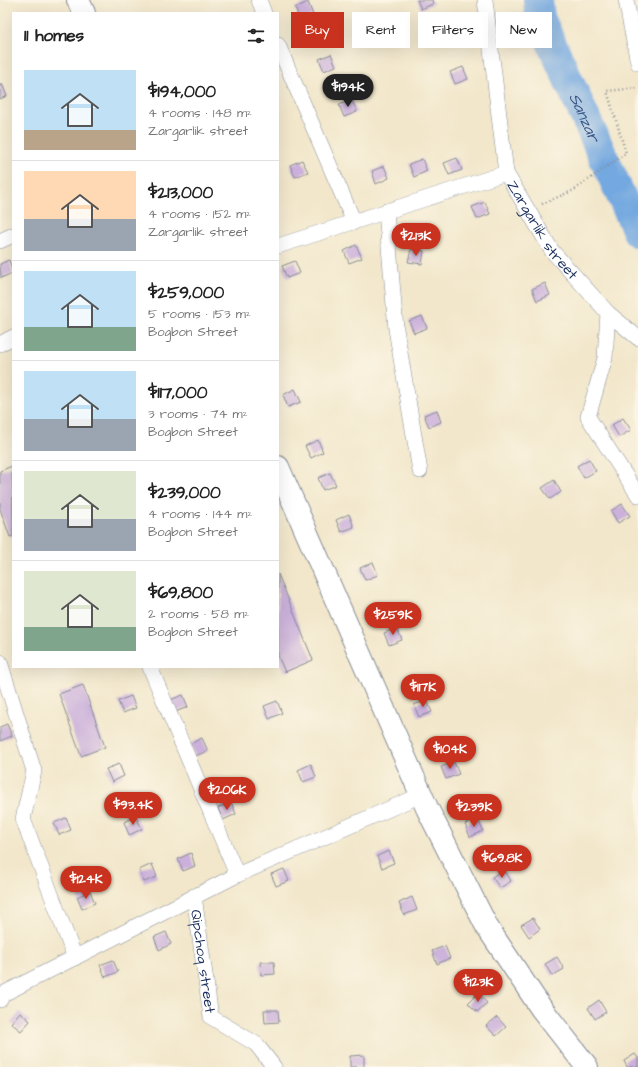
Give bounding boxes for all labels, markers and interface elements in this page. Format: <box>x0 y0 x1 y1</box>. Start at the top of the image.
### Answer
chip: Buy <box>291 12 344 48</box>
chip: Rent <box>352 12 410 48</box>
chip: Filters <box>418 12 488 48</box>
chip: New <box>496 12 552 48</box>
text: 11 homes <box>24 24 84 48</box>
icon: filters <box>245 25 267 47</box>
pin: $194K <box>320 74 376 108</box>
text: $194K <box>331 78 365 96</box>
text: $194,000 <box>148 80 216 104</box>
icon: home <box>56 86 104 134</box>
water label: Sanzar <box>564 90 606 147</box>
text: 4 rooms · 148 m² <box>148 104 252 122</box>
text: Zargarlik street <box>148 122 248 140</box>
street label: Zargarlik street <box>502 177 583 284</box>
text: $213,000 <box>148 181 213 205</box>
icon: home <box>56 187 104 235</box>
text: 4 rooms · 152 m² <box>148 205 251 223</box>
text: Zargarlik street <box>148 223 248 241</box>
pin: $213K <box>388 223 444 257</box>
text: $213K <box>401 227 431 245</box>
text: $259,000 <box>148 281 224 305</box>
icon: home <box>56 287 104 335</box>
text: 5 rooms · 153 m² <box>148 305 251 323</box>
text: Bogbon Street <box>148 323 238 341</box>
text: $117,000 <box>148 381 207 405</box>
icon: home <box>56 387 104 435</box>
text: 3 rooms · 74 m² <box>148 405 248 423</box>
text: Bogbon Street <box>148 423 238 441</box>
text: $239,000 <box>148 481 221 505</box>
icon: home <box>56 487 104 535</box>
text: 4 rooms · 144 m² <box>148 505 252 523</box>
text: Bogbon Street <box>148 523 238 541</box>
text: $69,800 <box>148 581 213 605</box>
icon: home <box>56 587 104 635</box>
pin: $259K <box>365 602 421 636</box>
text: 2 rooms · 58 m² <box>148 605 249 623</box>
text: $259K <box>373 606 413 624</box>
text: Bogbon Street <box>148 623 238 641</box>
pin: $117K <box>395 674 451 708</box>
text: $117K <box>410 678 436 696</box>
pin: $104K <box>422 736 478 770</box>
text: $104K <box>433 740 467 758</box>
pin: $206K <box>199 777 255 811</box>
text: $206K <box>208 781 246 799</box>
pin: $93.4K <box>100 792 166 826</box>
pin: $239K <box>446 794 502 828</box>
text: $93.4K <box>113 796 153 814</box>
text: $239K <box>456 798 492 816</box>
pin: $69.8K <box>469 845 535 879</box>
text: $69.8K <box>482 849 522 867</box>
pin: $124K <box>58 866 114 900</box>
text: $124K <box>69 870 103 888</box>
street label: Qipchoq street <box>185 908 220 1015</box>
pin: $123K <box>450 969 506 1003</box>
text: $123K <box>463 973 493 991</box>

